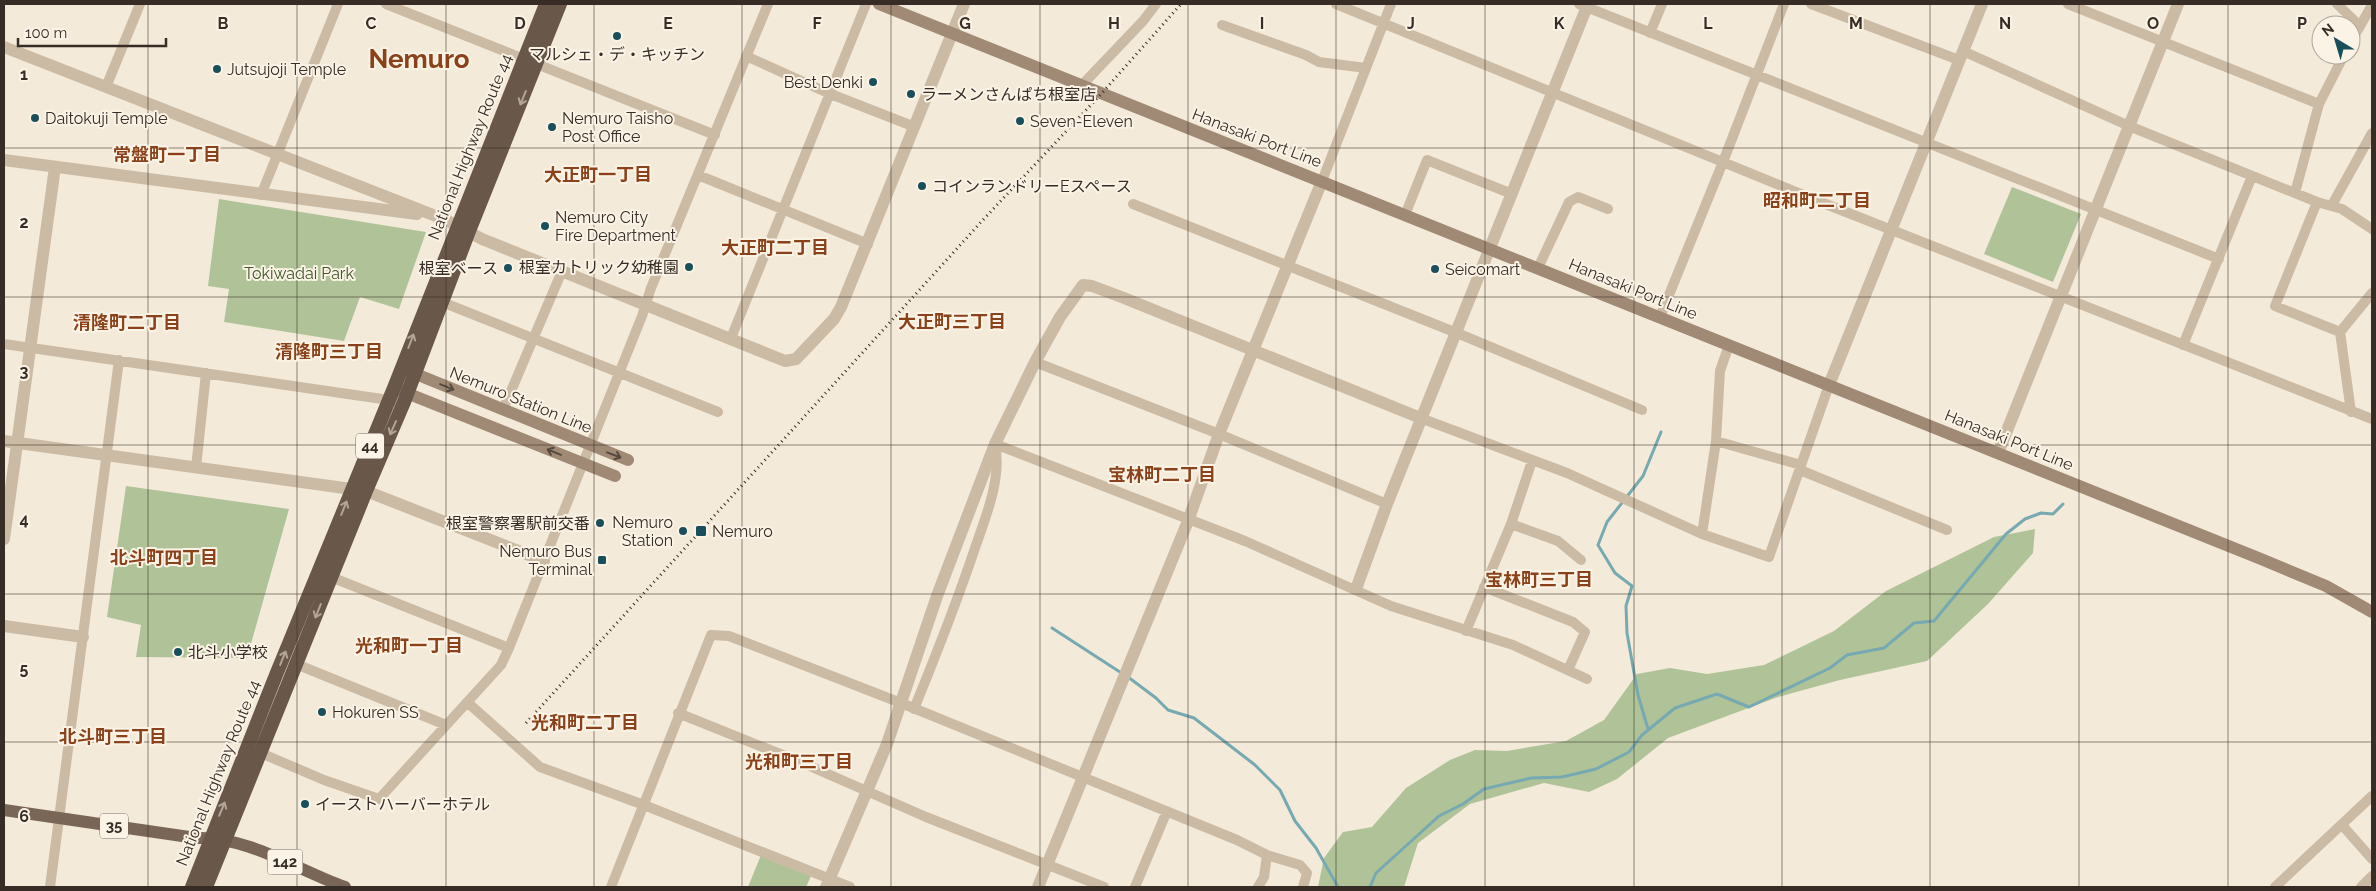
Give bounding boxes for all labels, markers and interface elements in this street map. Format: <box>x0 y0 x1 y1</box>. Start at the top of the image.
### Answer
text: B <box>218 14 229 33</box>
text: C <box>366 14 377 33</box>
text: D <box>514 14 526 33</box>
text: E <box>663 14 673 33</box>
text: F <box>812 14 822 33</box>
text: G <box>959 14 971 33</box>
text: H <box>1108 14 1120 33</box>
text: I <box>1260 14 1264 33</box>
text: J <box>1407 14 1415 33</box>
text: K <box>1554 14 1565 33</box>
text: L <box>1703 14 1713 33</box>
text: M <box>1849 14 1863 33</box>
text: N <box>1999 14 2011 33</box>
text: O <box>2147 14 2159 33</box>
text: P <box>2297 14 2307 33</box>
scale bar <box>18 15 165 47</box>
north arrow <box>2311 15 2361 65</box>
text: N <box>2319 20 2337 39</box>
text: 100 m <box>25 24 67 42</box>
marker: マルシェ・デ・キッチン <box>611 30 623 42</box>
district label: Nemuro <box>368 44 470 74</box>
place label: マルシェ・デ・キッチン <box>529 45 705 64</box>
street label: National Highway Route 44 <box>424 51 516 243</box>
place label: Jutsujoji Temple <box>227 60 346 79</box>
marker: Jutsujoji Temple <box>211 63 223 75</box>
text: 1 <box>20 65 28 84</box>
place label: Best Denki <box>784 73 863 92</box>
marker: Best Denki <box>867 76 879 88</box>
place label: ラーメンさんぱち根室店 <box>921 85 1096 104</box>
marker: ラーメンさんぱち根室店 <box>905 88 917 100</box>
one-way arrow <box>518 90 527 105</box>
street label: Hanasaki Port Line <box>1190 105 1324 171</box>
place label: Daitokuji Temple <box>45 109 168 128</box>
place label: Nemuro Taisho Post Office <box>562 109 673 146</box>
marker: Daitokuji Temple <box>29 112 41 124</box>
place label: Seven-Eleven <box>1030 112 1133 131</box>
marker: Seven-Eleven <box>1014 115 1026 127</box>
marker: Nemuro Taisho Post Office <box>546 121 558 133</box>
district label: 常盤町一丁目 <box>113 144 221 165</box>
district label: 大正町一丁目 <box>544 164 652 185</box>
place label: コインランドリーEスペース <box>932 177 1132 196</box>
marker: コインランドリーEスペース <box>916 180 928 192</box>
district label: 昭和町二丁目 <box>1763 190 1871 211</box>
place label: Nemuro City Fire Department <box>555 208 676 245</box>
text: 2 <box>19 213 29 232</box>
marker: Nemuro City Fire Department <box>539 220 551 232</box>
district label: 大正町二丁目 <box>721 237 829 258</box>
street label: Hanasaki Port Line <box>1566 255 1700 323</box>
place label: 根室カトリック幼稚園 <box>519 258 679 277</box>
place label: 根室ベース <box>419 259 498 278</box>
place label: Seicomart <box>1445 260 1521 279</box>
marker: 根室カトリック幼稚園 <box>683 261 695 273</box>
marker: 根室ベース <box>502 262 514 274</box>
marker: Seicomart <box>1429 263 1441 275</box>
park label: Tokiwadai Park <box>244 264 354 283</box>
district label: 大正町三丁目 <box>898 311 1006 332</box>
district label: 清隆町二丁目 <box>73 312 181 333</box>
one-way arrow <box>407 334 417 349</box>
district label: 清隆町三丁目 <box>275 341 383 362</box>
text: 3 <box>20 362 29 381</box>
street label: Nemuro Station Line <box>447 363 595 437</box>
one-way arrow <box>439 383 454 392</box>
street label: Hanasaki Port Line <box>1942 406 2076 474</box>
one-way arrow <box>388 420 398 435</box>
road number: 44 <box>356 434 384 458</box>
one-way arrow <box>547 446 562 456</box>
one-way arrow <box>606 451 621 460</box>
district label: 宝林町二丁目 <box>1108 464 1216 485</box>
one-way arrow <box>340 501 349 516</box>
text: 4 <box>19 510 29 529</box>
place label: Nemuro Station <box>612 513 673 550</box>
place label: 根室警察署駅前交番 <box>446 514 590 533</box>
marker: 根室警察署駅前交番 <box>594 517 606 529</box>
place label: Nemuro <box>712 522 773 541</box>
marker: Nemuro <box>694 524 708 538</box>
marker: Nemuro Station <box>677 525 689 537</box>
place label: Nemuro Bus Terminal <box>499 542 593 579</box>
district label: 北斗町四丁目 <box>110 547 218 568</box>
marker: Nemuro Bus Terminal <box>596 554 608 566</box>
district label: 宝林町三丁目 <box>1485 569 1593 590</box>
one-way arrow <box>312 603 322 618</box>
district label: 光和町一丁目 <box>355 635 463 656</box>
place label: 北斗小学校 <box>188 643 268 662</box>
marker: 北斗小学校 <box>172 646 184 658</box>
one-way arrow <box>279 651 288 666</box>
text: 5 <box>20 659 29 678</box>
street label: National Highway Route 44 <box>172 677 264 869</box>
place label: Hokuren SS <box>332 703 419 722</box>
marker: Hokuren SS <box>316 706 328 718</box>
district label: 光和町二丁目 <box>531 712 639 733</box>
district label: 北斗町三丁目 <box>59 726 167 747</box>
district label: 光和町三丁目 <box>745 751 853 772</box>
place label: イーストハーバーホテル <box>315 795 490 814</box>
marker: イーストハーバーホテル <box>299 798 311 810</box>
one-way arrow <box>218 802 228 817</box>
text: 6 <box>19 807 29 826</box>
road number: 35 <box>100 814 128 838</box>
road number: 142 <box>268 850 302 874</box>

